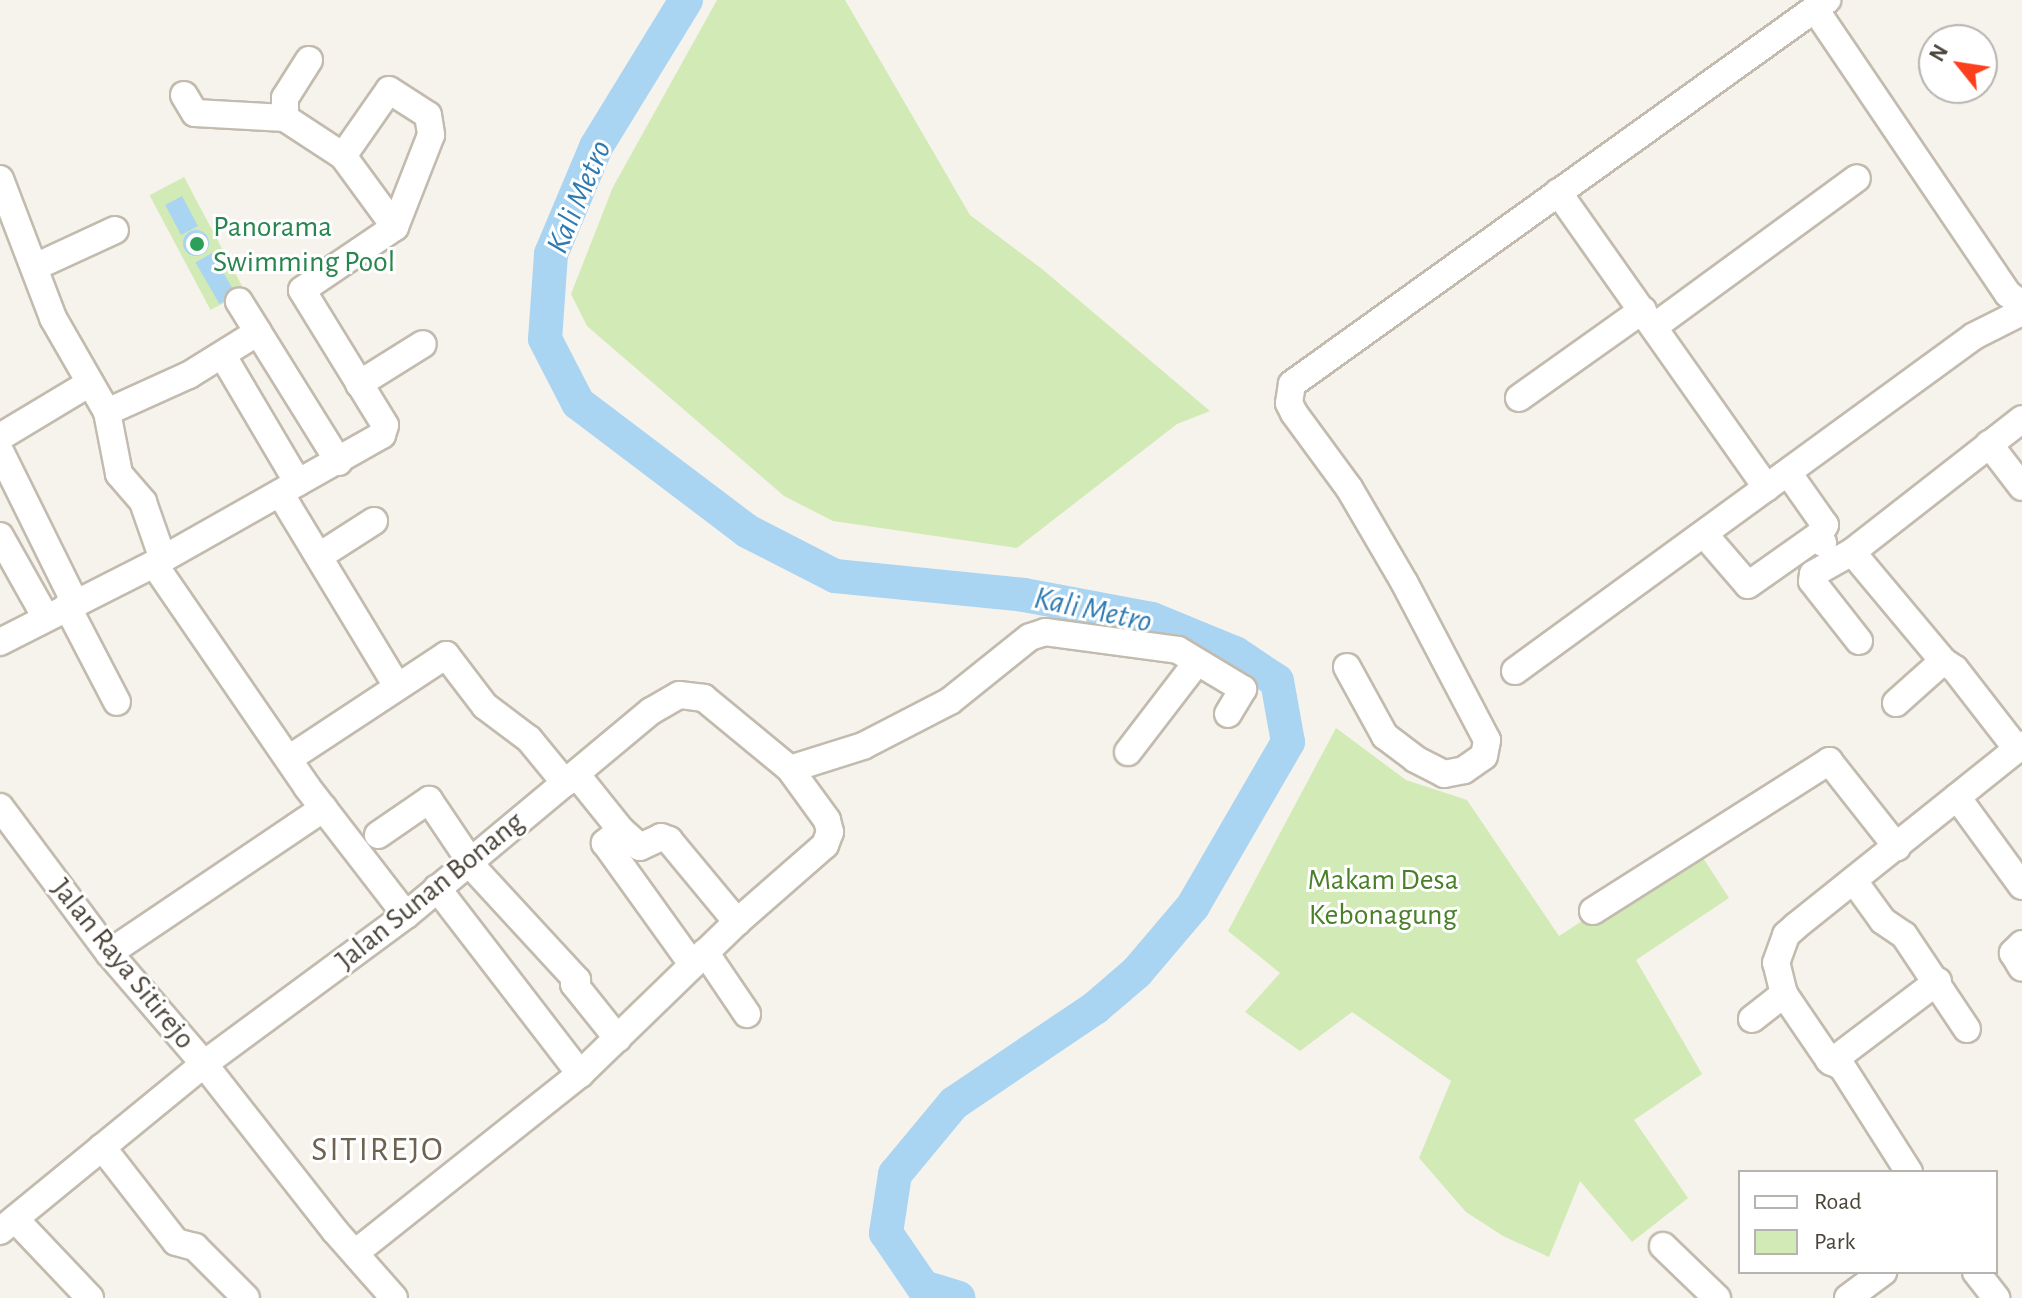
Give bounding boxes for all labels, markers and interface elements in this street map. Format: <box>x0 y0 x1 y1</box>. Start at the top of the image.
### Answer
north arrow <box>1918 24 1998 104</box>
text: N <box>1926 41 1952 65</box>
water label: Kali Metro <box>538 135 620 259</box>
place label: Panorama Swimming Pool <box>213 209 395 280</box>
marker: Panorama Swimming Pool <box>188 235 206 253</box>
water label: Kali Metro <box>1031 579 1155 641</box>
street label: Jalan Sunan Bonang <box>329 804 531 978</box>
park label: Makam Desa Kebonagung <box>1308 862 1458 932</box>
street label: Jalan Raya Sitirejo <box>43 871 203 1057</box>
district label: SITIREJO <box>311 1131 445 1171</box>
legend <box>1738 1170 1998 1274</box>
text: Road <box>1814 1190 1862 1214</box>
text: Park <box>1814 1230 1855 1254</box>

